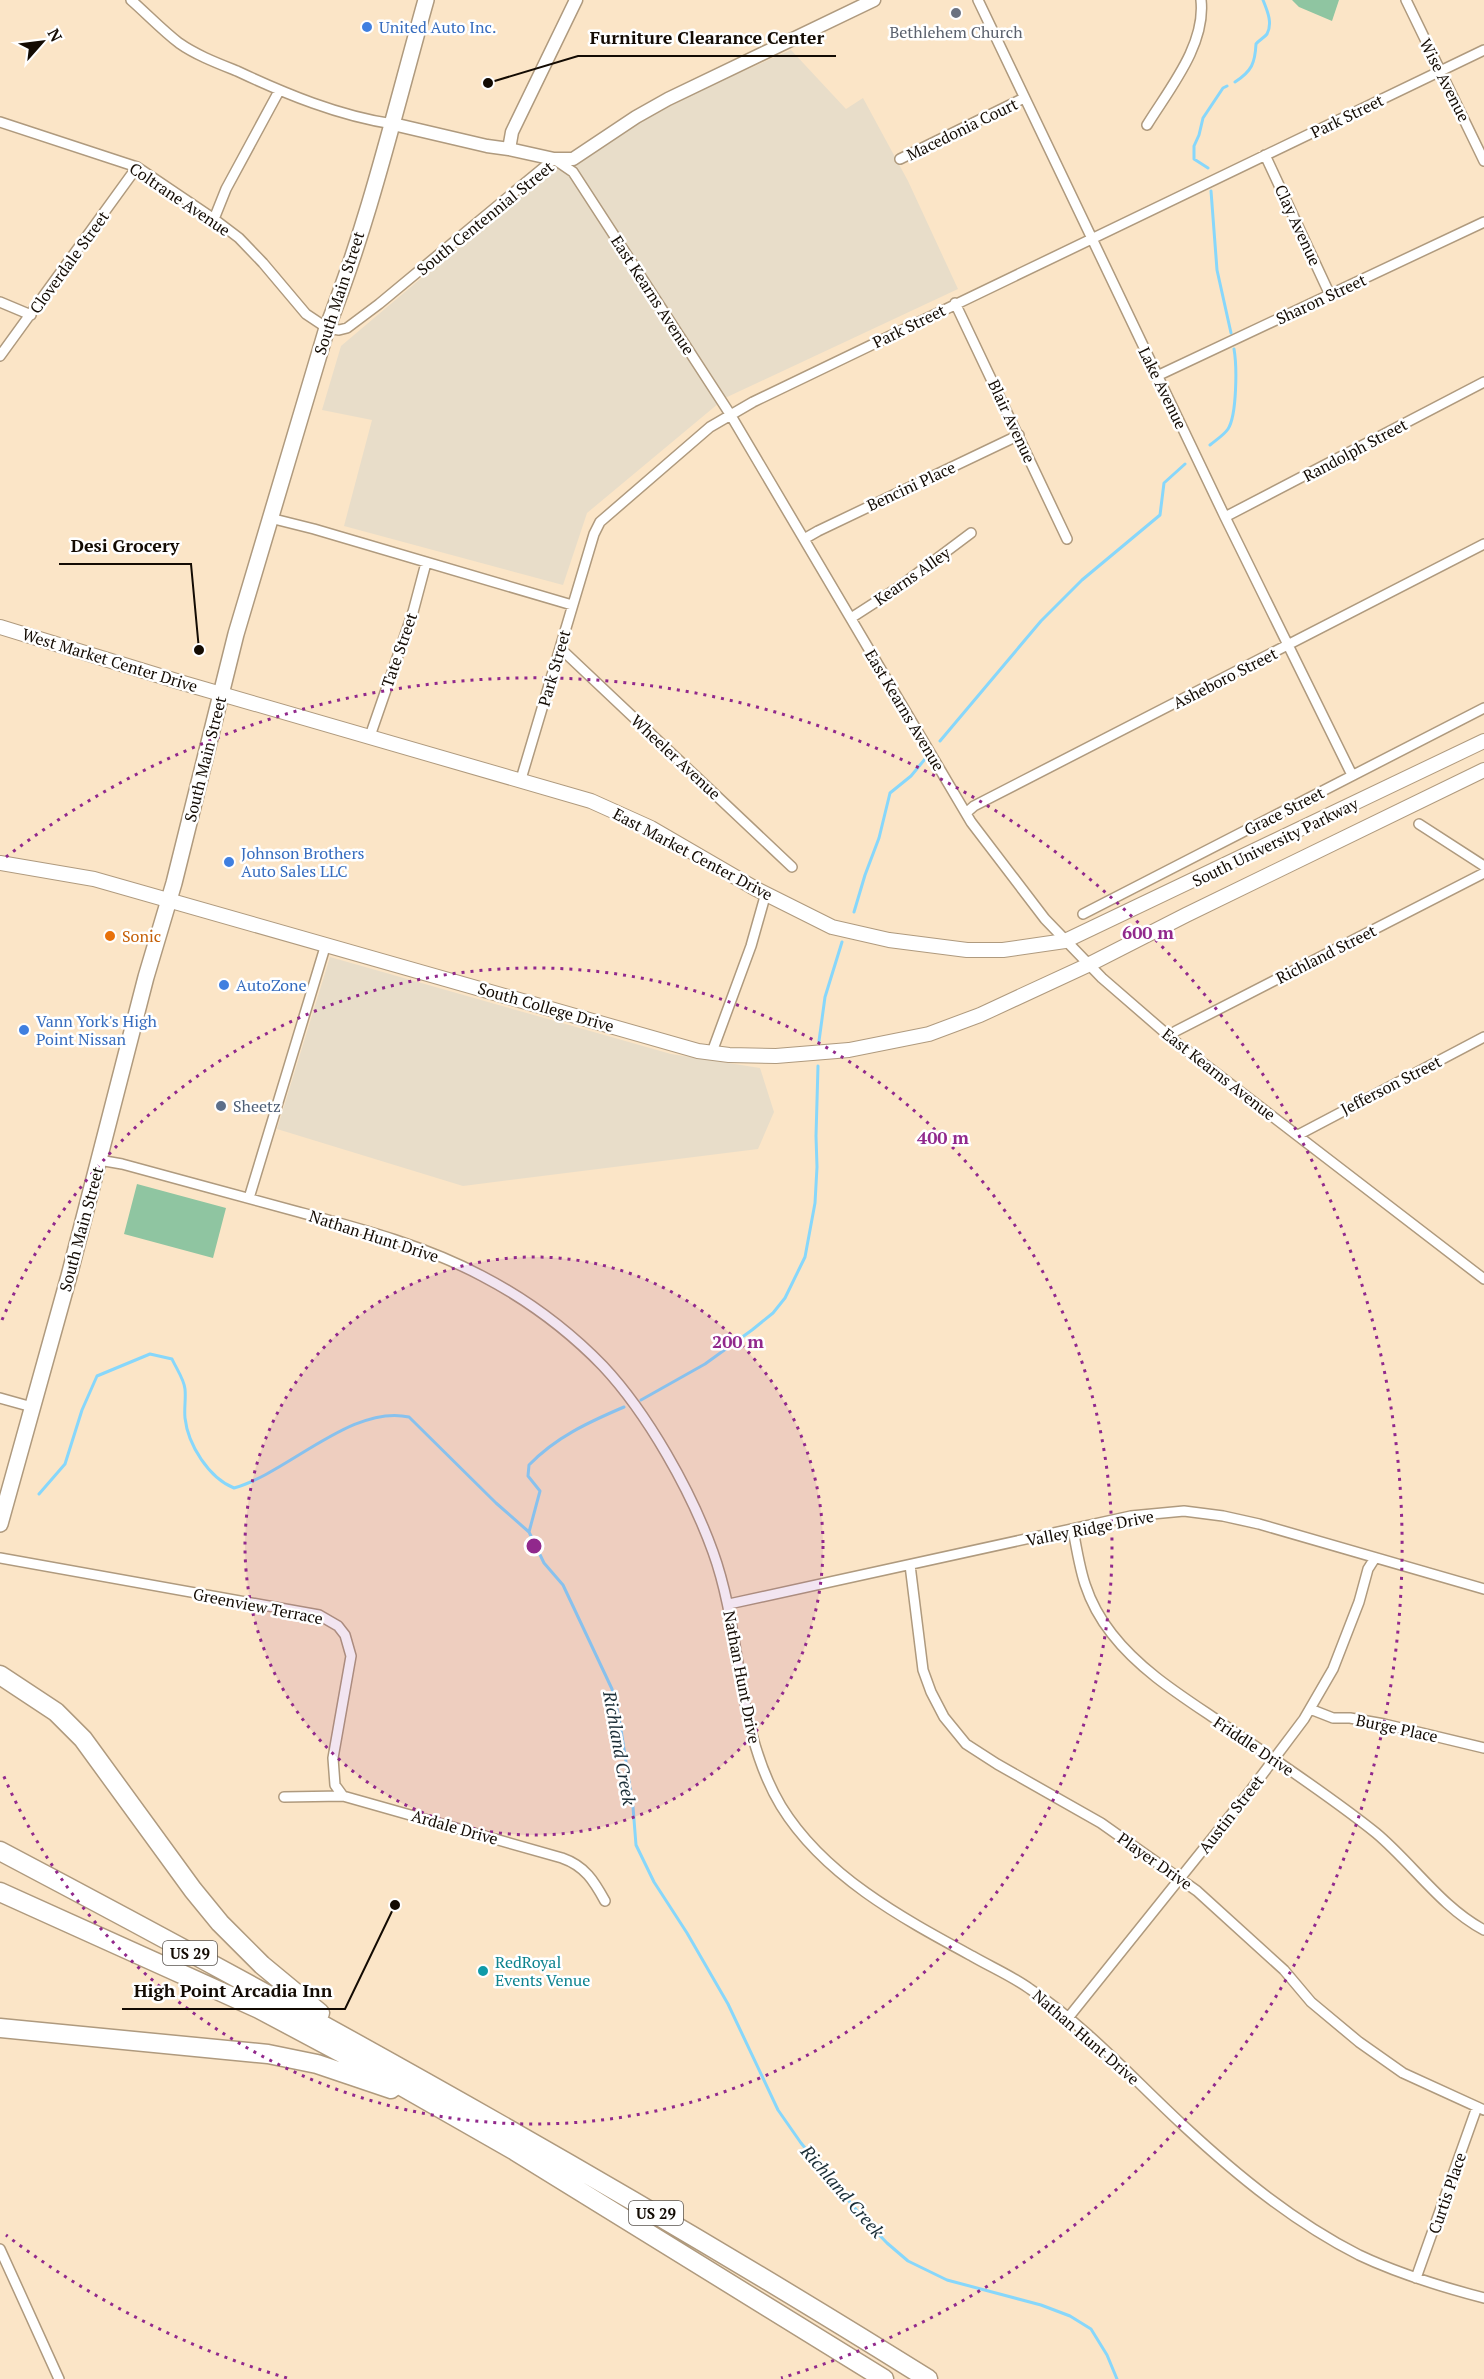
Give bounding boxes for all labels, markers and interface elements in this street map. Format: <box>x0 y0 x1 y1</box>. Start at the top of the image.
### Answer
marker: Bethlehem Church <box>949 6 963 20</box>
north arrow <box>12 12 72 72</box>
place label: United Auto Inc. <box>379 16 496 38</box>
marker: United Auto Inc. <box>360 20 374 34</box>
callout: Furniture Clearance Center <box>578 20 836 56</box>
place label: Bethlehem Church <box>889 21 1023 43</box>
text: N <box>43 24 68 45</box>
text: Furniture Clearance Center <box>590 25 824 49</box>
street label: Wise Avenue <box>1415 35 1475 125</box>
street label: Park Street <box>1307 89 1387 143</box>
street label: Macedonia Court <box>903 93 1021 165</box>
street label: South Centennial Street <box>412 156 558 280</box>
street label: Coltrane Avenue <box>125 157 235 241</box>
street label: Clay Avenue <box>1270 181 1326 269</box>
street label: Cloverdale Street <box>24 206 114 318</box>
street label: South Main Street <box>309 228 369 358</box>
street label: East Kearns Avenue <box>606 231 700 359</box>
street label: Sharon Street <box>1272 268 1370 329</box>
street label: Park Street <box>869 299 949 353</box>
street label: Lake Avenue <box>1134 343 1192 433</box>
street label: Blair Avenue <box>983 376 1041 466</box>
street label: Randolph Street <box>1299 413 1411 487</box>
street label: Bencini Place <box>863 456 959 516</box>
callout: Desi Grocery <box>59 528 191 564</box>
text: Desi Grocery <box>71 533 180 557</box>
street label: Kearns Alley <box>870 541 955 610</box>
street label: Tate Street <box>376 609 422 690</box>
street label: West Market Center Drive <box>20 623 200 697</box>
street label: Park Street <box>533 627 575 709</box>
street label: Asheboro Street <box>1169 642 1281 714</box>
street label: East Kearns Avenue <box>860 645 950 775</box>
street label: South Main Street <box>179 694 231 824</box>
street label: Wheeler Avenue <box>626 710 726 804</box>
street label: Grace Street <box>1240 781 1328 841</box>
street label: South University Parkway <box>1188 792 1363 892</box>
street label: East Market Center Drive <box>609 803 777 905</box>
place label: Johnson Brothers Auto Sales LLC <box>241 842 365 882</box>
marker: Johnson Brothers Auto Sales LLC <box>222 855 236 869</box>
street label: Richland Street <box>1272 919 1380 989</box>
text: 600 m <box>1122 920 1174 944</box>
place label: Sonic <box>122 925 161 947</box>
marker: Sonic <box>103 929 117 943</box>
place label: AutoZone <box>236 974 307 996</box>
street label: South College Drive <box>475 977 617 1037</box>
marker: AutoZone <box>217 978 231 992</box>
place label: Vann York's High Point Nissan <box>36 1010 158 1050</box>
marker: Vann York's High Point Nissan <box>17 1023 31 1037</box>
street label: East Kearns Avenue <box>1158 1023 1280 1125</box>
street label: Jefferson Street <box>1337 1050 1445 1120</box>
place label: Sheetz <box>233 1095 281 1117</box>
marker: Sheetz <box>214 1099 228 1113</box>
text: 400 m <box>917 1125 969 1149</box>
street label: South Main Street <box>54 1164 108 1294</box>
street label: Nathan Hunt Drive <box>306 1205 442 1267</box>
text: 200 m <box>712 1329 764 1353</box>
street label: Valley Ridge Drive <box>1024 1505 1156 1551</box>
centre of rings <box>524 1536 544 1556</box>
street label: Greenview Terrace <box>191 1583 325 1629</box>
street label: Nathan Hunt Drive <box>718 1609 766 1745</box>
water label: Richland Creek <box>598 1688 642 1807</box>
street label: Burge Place <box>1354 1709 1440 1747</box>
street label: Friddle Drive <box>1210 1711 1298 1781</box>
street label: Austin Street <box>1193 1770 1269 1858</box>
street label: Ardale Drive <box>409 1804 501 1850</box>
street label: Player Drive <box>1113 1827 1197 1895</box>
road number: US 29 <box>163 1941 217 1965</box>
place label: RedRoyal Events Venue <box>495 1951 590 1991</box>
marker: RedRoyal Events Venue <box>476 1964 490 1978</box>
callout: High Point Arcadia Inn <box>122 1973 345 2009</box>
text: High Point Arcadia Inn <box>134 1978 333 2002</box>
street label: Nathan Hunt Drive <box>1028 1984 1144 2090</box>
water label: Richland Creek <box>795 2139 890 2243</box>
street label: Curtis Place <box>1423 2149 1471 2237</box>
road number: US 29 <box>629 2201 683 2225</box>

